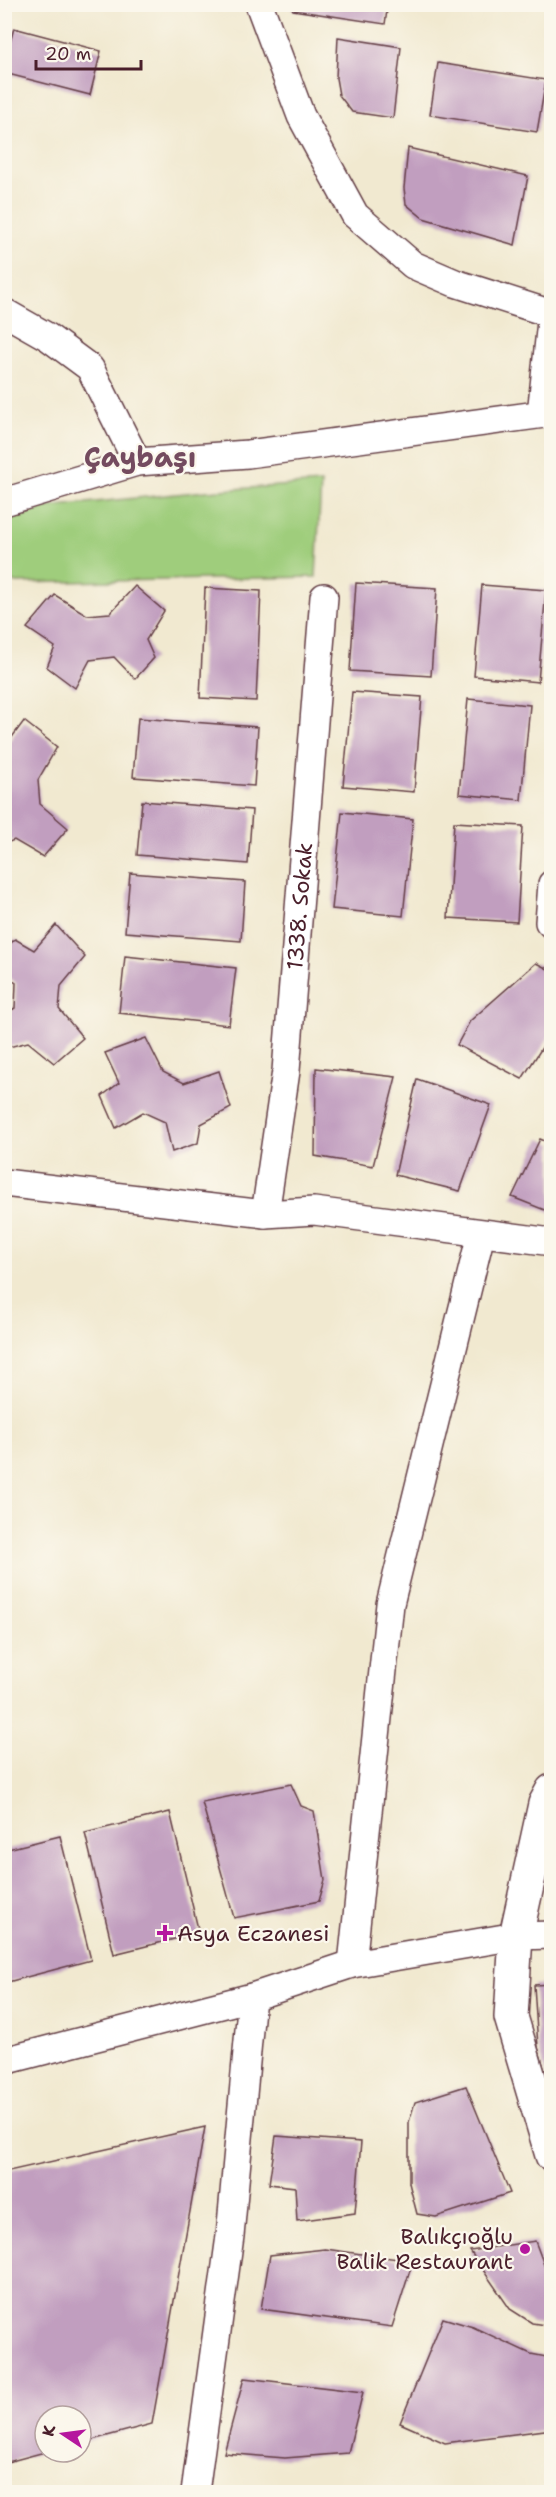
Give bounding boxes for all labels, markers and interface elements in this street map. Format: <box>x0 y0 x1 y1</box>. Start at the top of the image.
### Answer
scale bar <box>36 33 141 71</box>
text: 20 m <box>45 42 91 66</box>
district label: Çaybaşı <box>84 438 196 476</box>
street label: 1338. Sokak <box>280 841 319 971</box>
place label: Asya Eczanesi <box>177 1919 330 1948</box>
marker: Asya Eczanesi <box>158 1926 172 1940</box>
place label: Balıkçıoğlu Balik Restaurant <box>336 2222 513 2276</box>
marker: Balıkçıoğlu Balik Restaurant <box>518 2242 532 2256</box>
north arrow <box>33 2404 93 2464</box>
text: K <box>37 2423 60 2438</box>

